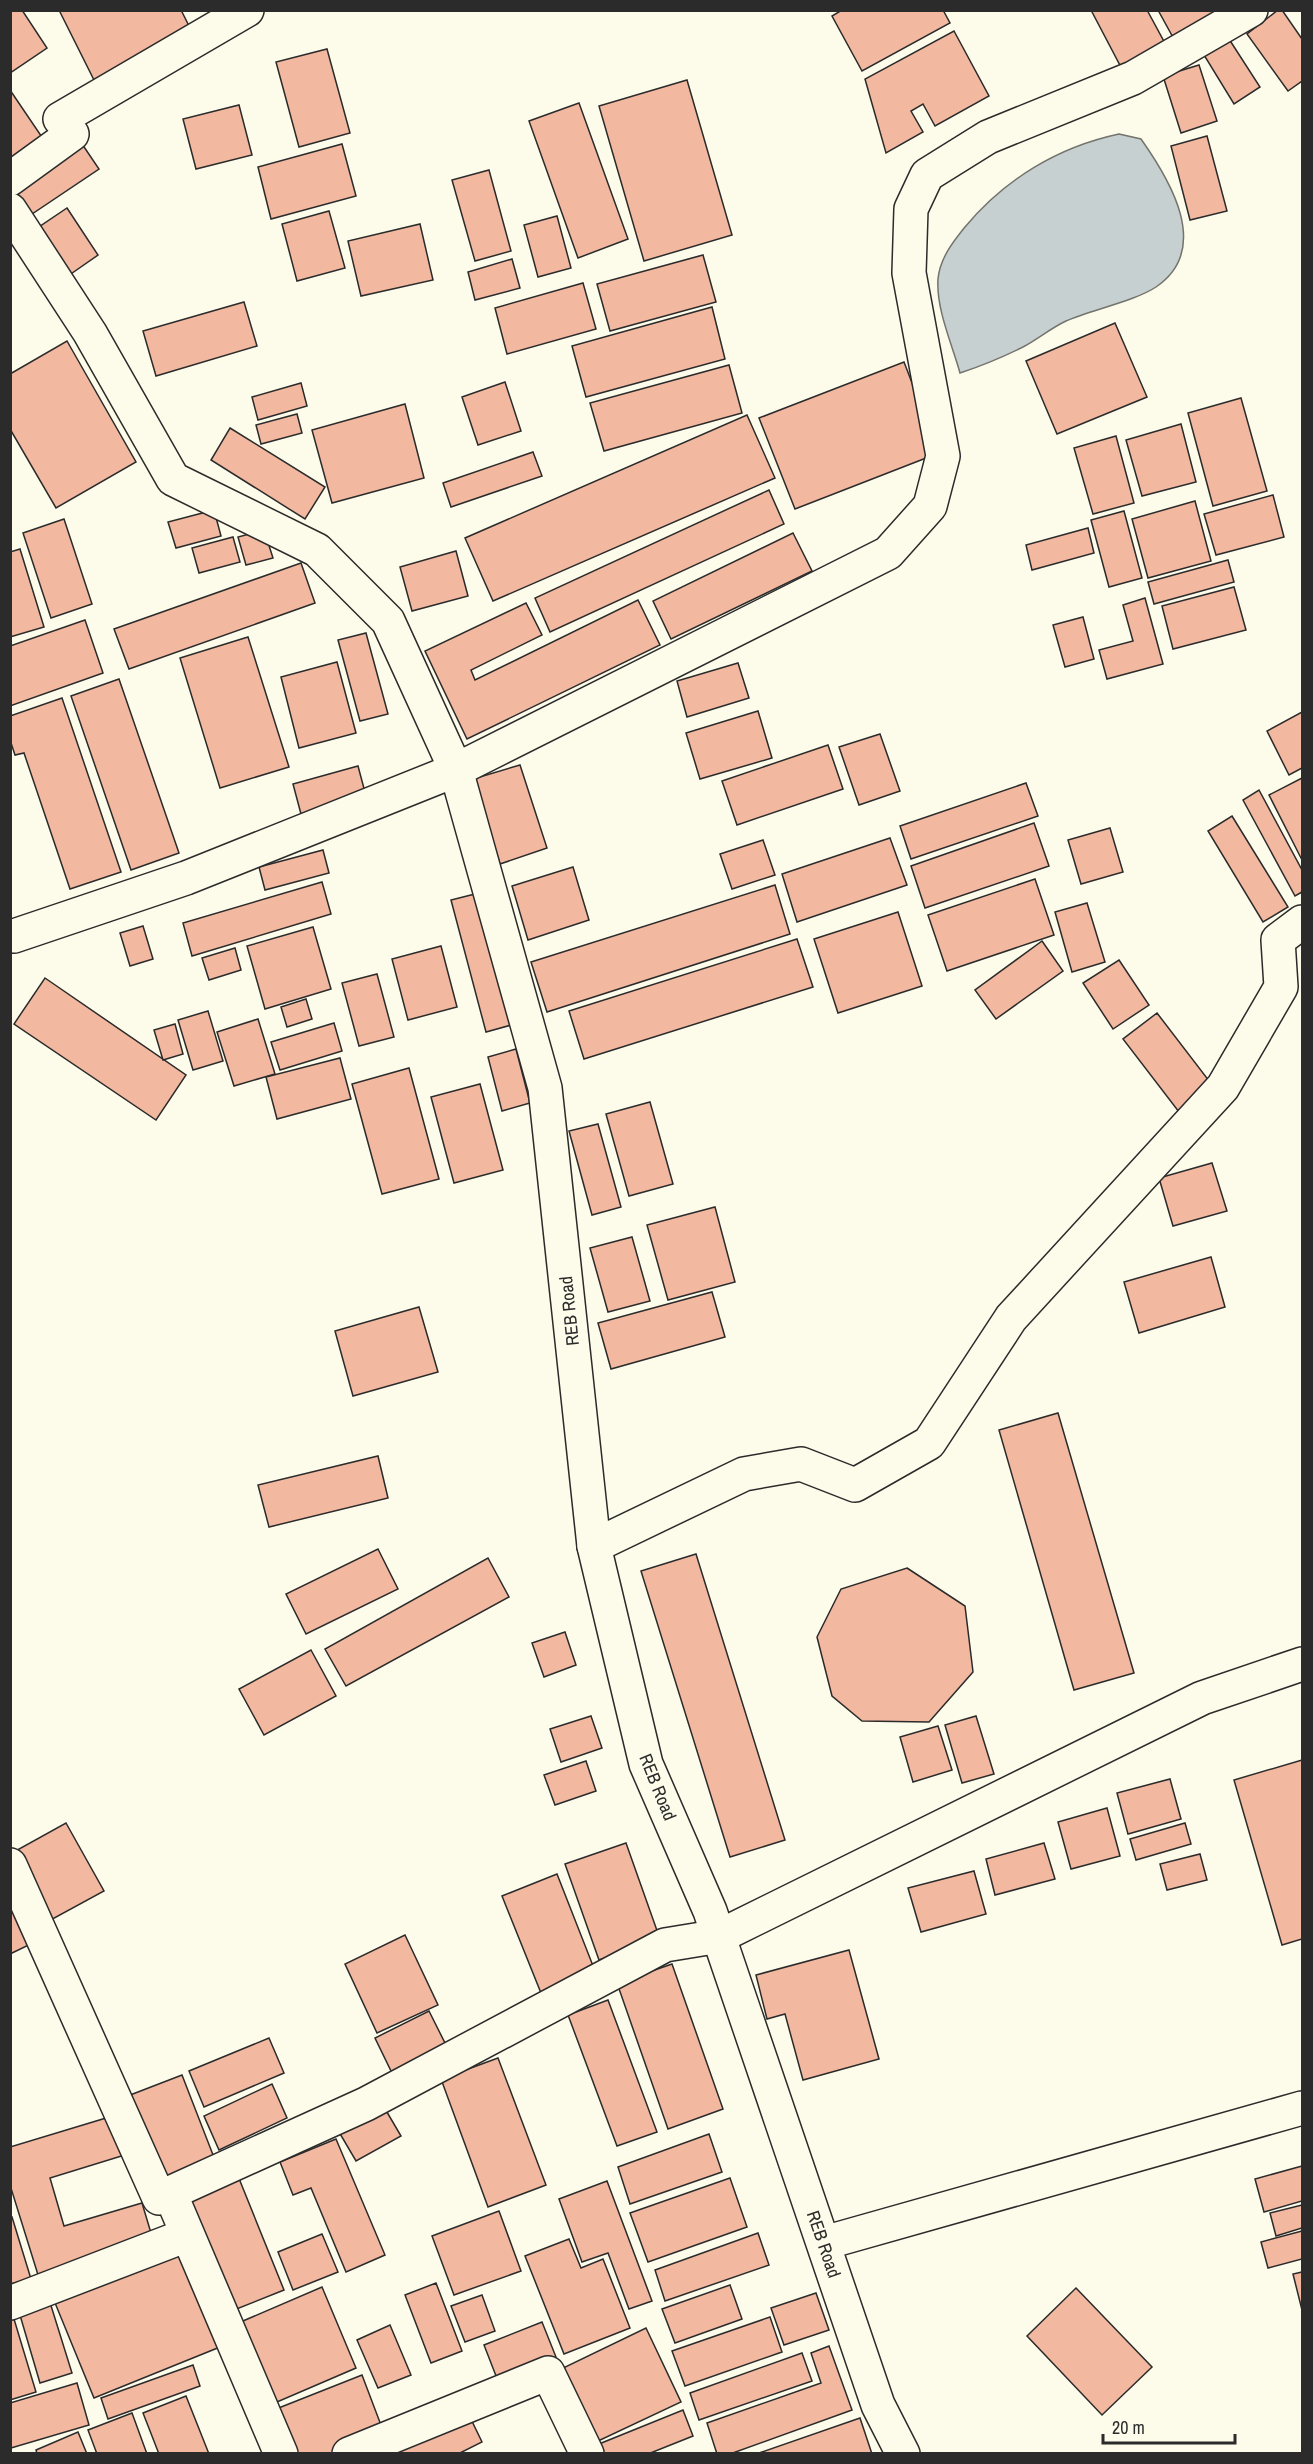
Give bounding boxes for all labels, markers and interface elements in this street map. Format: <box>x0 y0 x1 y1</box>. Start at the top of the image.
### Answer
street label: REB Road <box>553 1275 585 1347</box>
street label: REB Road <box>633 1750 683 1824</box>
street label: REB Road <box>801 2207 847 2281</box>
scale bar <box>1103 2407 1235 2445</box>
text: 20 m <box>1112 2415 1145 2440</box>

